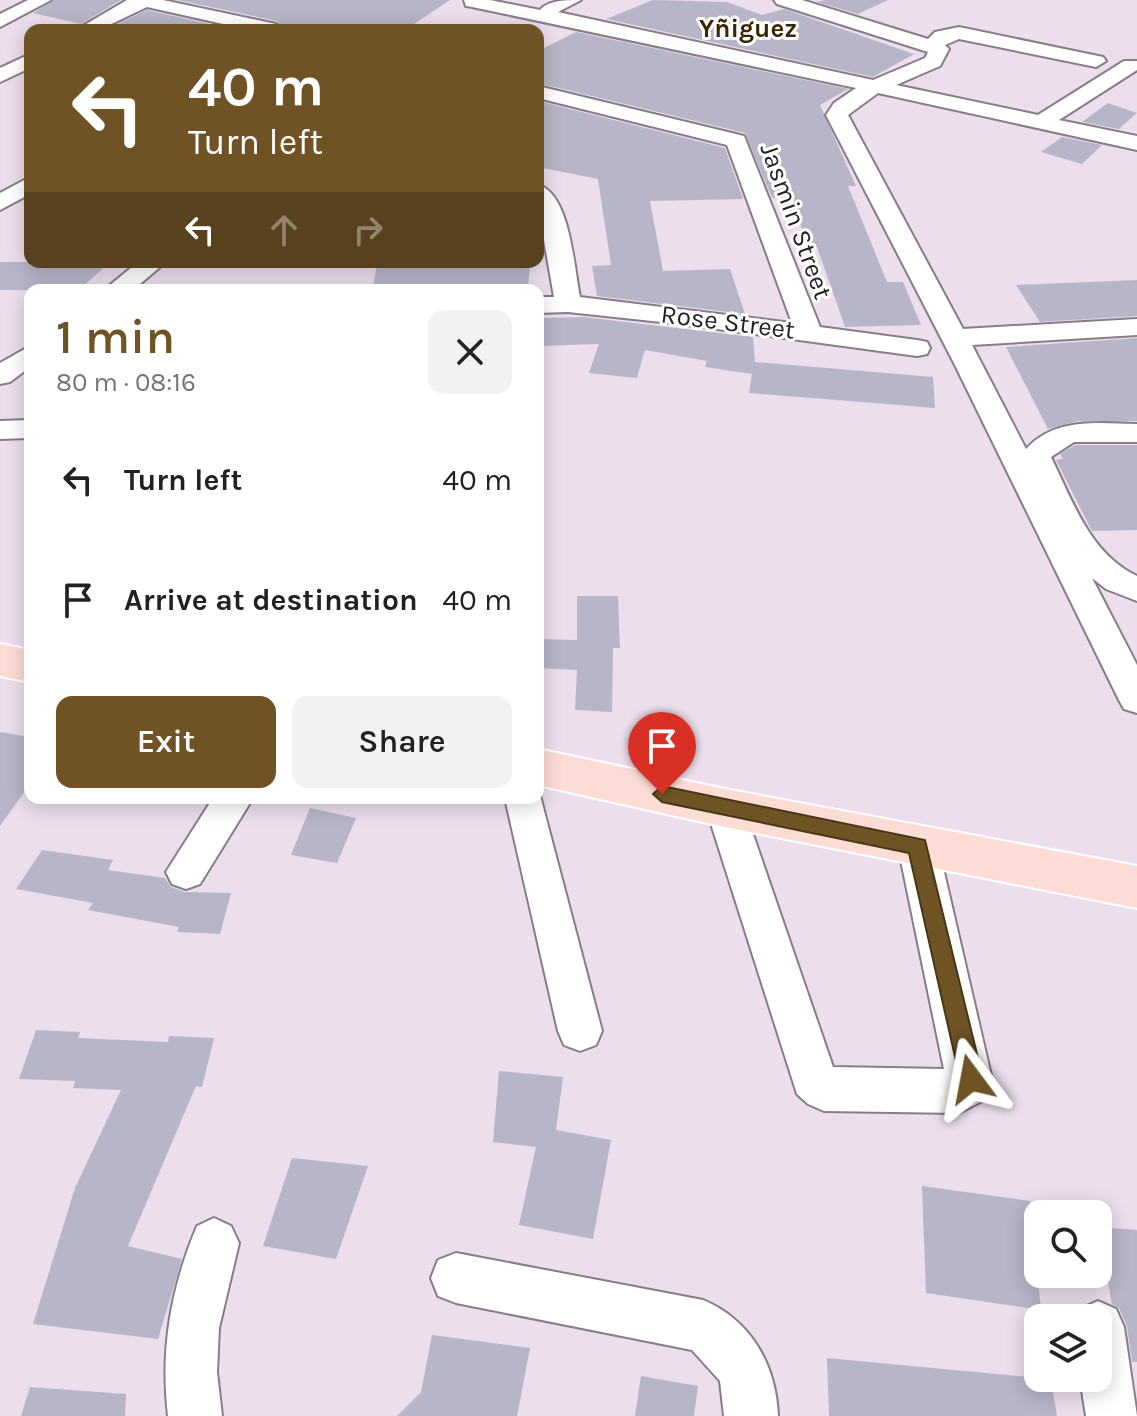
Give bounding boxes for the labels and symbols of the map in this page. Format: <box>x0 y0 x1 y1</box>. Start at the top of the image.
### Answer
district label: Yñiguez <box>699 13 797 44</box>
street label: Jasmin Street <box>753 139 839 303</box>
street label: Rose Street <box>659 298 797 346</box>
pin <box>628 712 696 794</box>
position arrow <box>929 1037 1013 1121</box>

